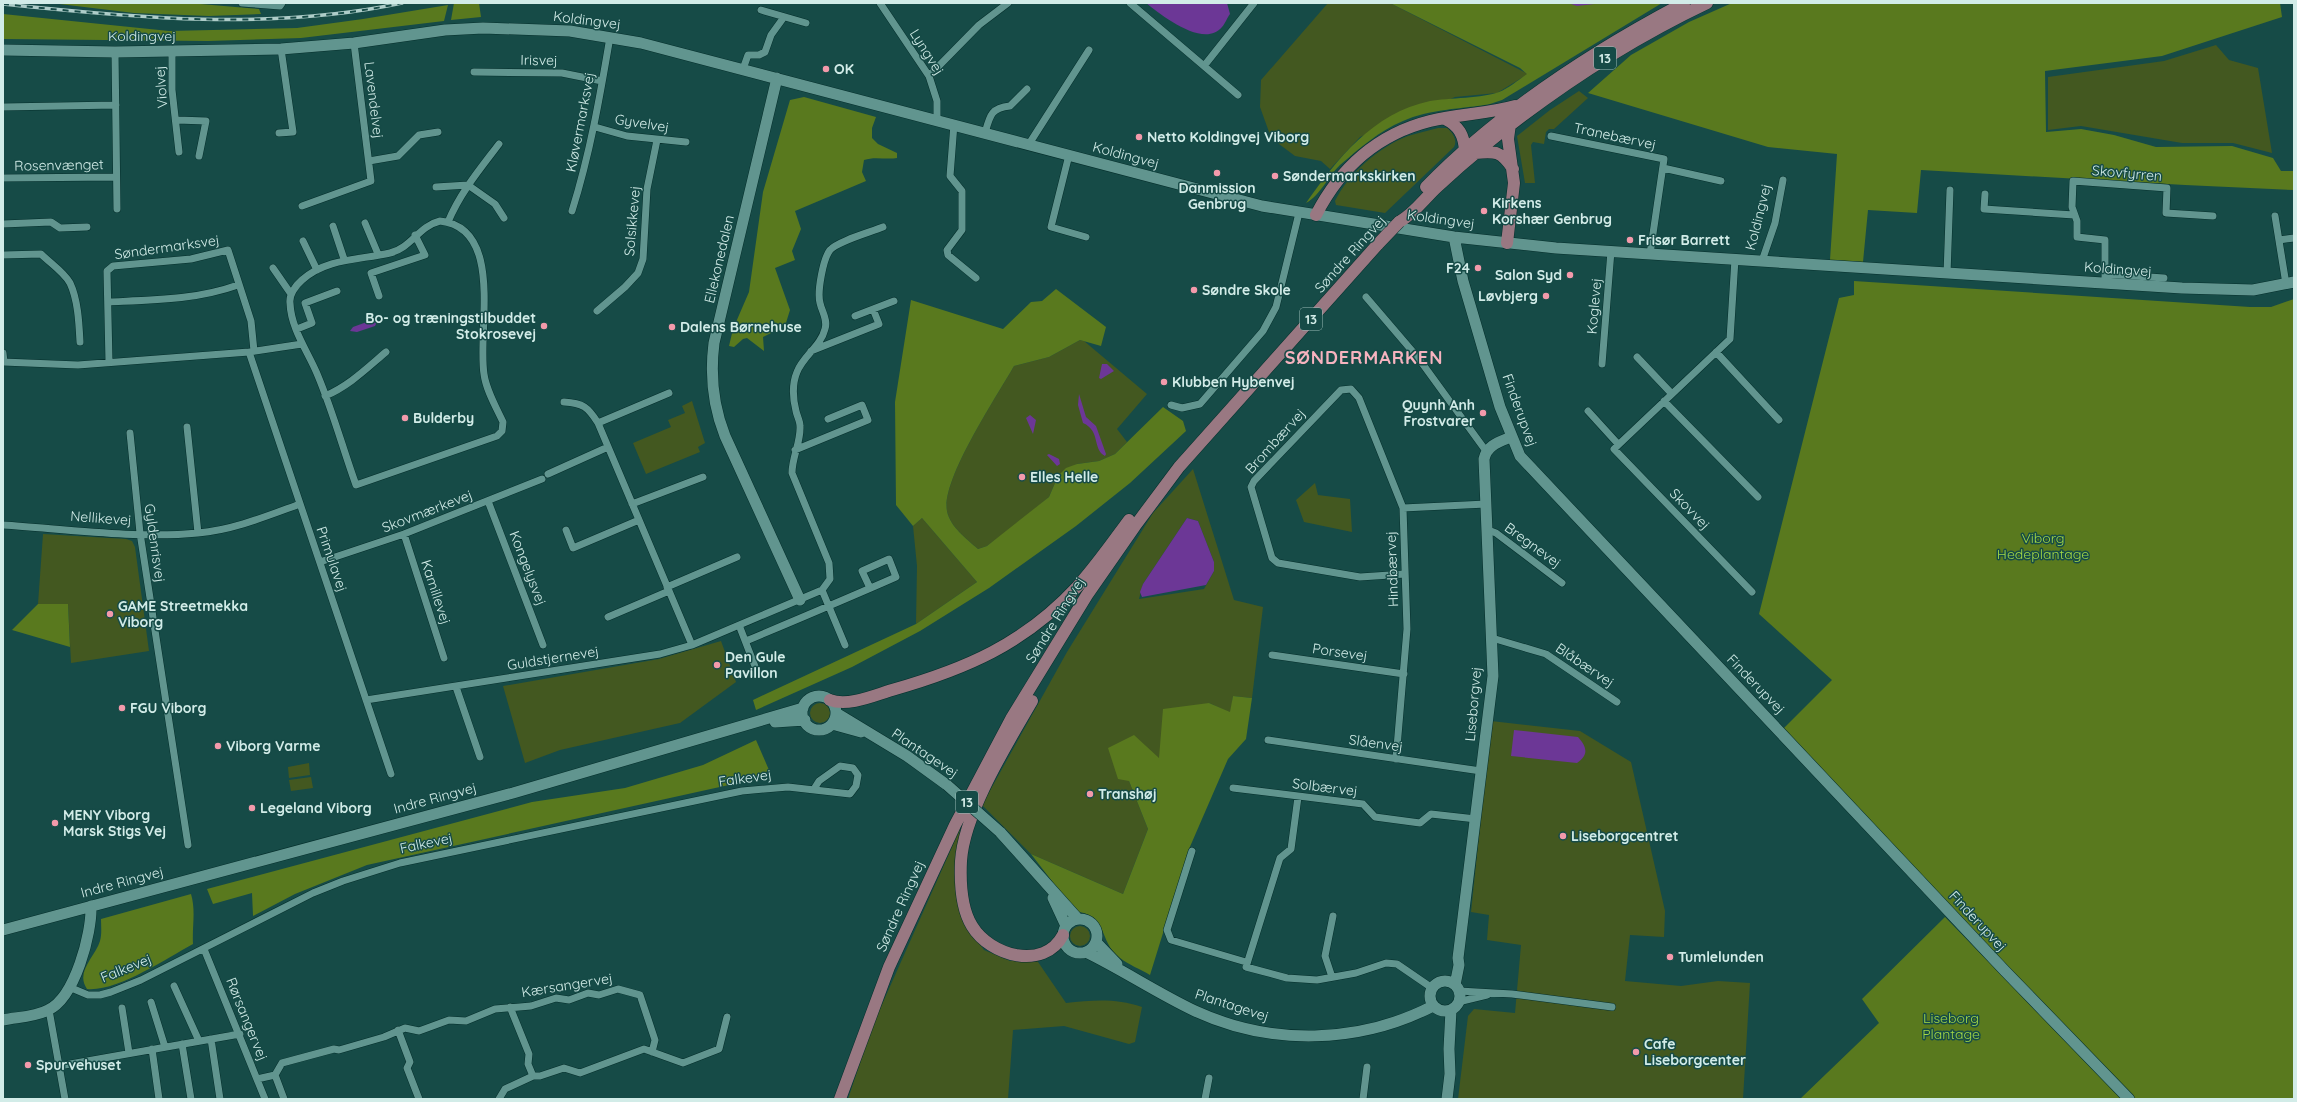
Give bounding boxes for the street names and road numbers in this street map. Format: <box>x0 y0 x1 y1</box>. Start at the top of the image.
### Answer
street label: Koldingvej <box>552 7 622 33</box>
street label: Lyngvej <box>906 26 948 78</box>
street label: Koldingvej <box>108 27 176 45</box>
road number: 13 <box>1594 47 1616 69</box>
street label: Irisvej <box>520 51 558 69</box>
street label: Lavendelvej <box>360 60 388 140</box>
street label: Violvej <box>151 65 171 109</box>
street label: Kløvermarksvej <box>561 71 599 173</box>
street label: Gyvelvej <box>614 110 670 136</box>
street label: Tranebærvej <box>1572 119 1658 153</box>
street label: Koldingvej <box>1091 138 1161 172</box>
street label: Rosenvænget <box>14 155 104 175</box>
street label: Skovfyrren <box>2091 161 2163 185</box>
street label: Koldingvej <box>1741 182 1775 252</box>
street label: Solsikkevej <box>620 185 644 257</box>
street label: Koldingvej <box>1406 205 1476 233</box>
street label: Søndre Ringvej <box>1311 212 1389 296</box>
street label: Ellekonedalen <box>700 213 738 305</box>
street label: Søndermarksvej <box>113 231 221 263</box>
street label: Koldingvej <box>2083 258 2153 280</box>
street label: Koglevej <box>1583 277 1605 335</box>
road number: 13 <box>1300 308 1322 330</box>
street label: Finderupvej <box>1499 371 1541 449</box>
street label: Brombærvej <box>1241 405 1309 477</box>
street label: Skovmærkevej <box>379 485 475 537</box>
street label: Skovvej <box>1666 485 1714 533</box>
street label: Gyldenrisvej <box>141 503 169 583</box>
street label: Nellikevej <box>70 507 132 529</box>
street label: Bregnevej <box>1501 518 1565 572</box>
street label: Primulavej <box>312 524 352 594</box>
street label: Kongelysvej <box>506 528 550 608</box>
street label: Hindbærvej <box>1382 531 1402 607</box>
street label: Kamillevej <box>417 557 455 627</box>
street label: Søndre Ringvej <box>1021 574 1089 666</box>
street label: Porsevej <box>1311 639 1369 665</box>
street label: Blåbærvej <box>1552 639 1618 691</box>
street label: Guldstjernevej <box>506 642 600 674</box>
street label: Finderupvej <box>1723 650 1789 718</box>
street label: Liseborgvej <box>1461 666 1485 742</box>
street label: Plantagevej <box>888 724 962 782</box>
street label: Slåenvej <box>1348 730 1404 756</box>
street label: Falkevej <box>717 765 773 791</box>
street label: Solbærvej <box>1291 774 1359 800</box>
street label: Indre Ringvej <box>392 778 478 818</box>
road number: 13 <box>956 791 978 813</box>
street label: Falkevej <box>398 829 454 857</box>
street label: Søndre Ringvej <box>872 858 928 954</box>
street label: Indre Ringvej <box>79 862 165 902</box>
street label: Finderupvej <box>1945 887 2011 955</box>
street label: Falkevej <box>98 950 154 986</box>
street label: Kærsangervej <box>520 969 614 1001</box>
street label: Rørsangervej <box>222 975 272 1063</box>
street label: Plantagevej <box>1193 985 1271 1025</box>

